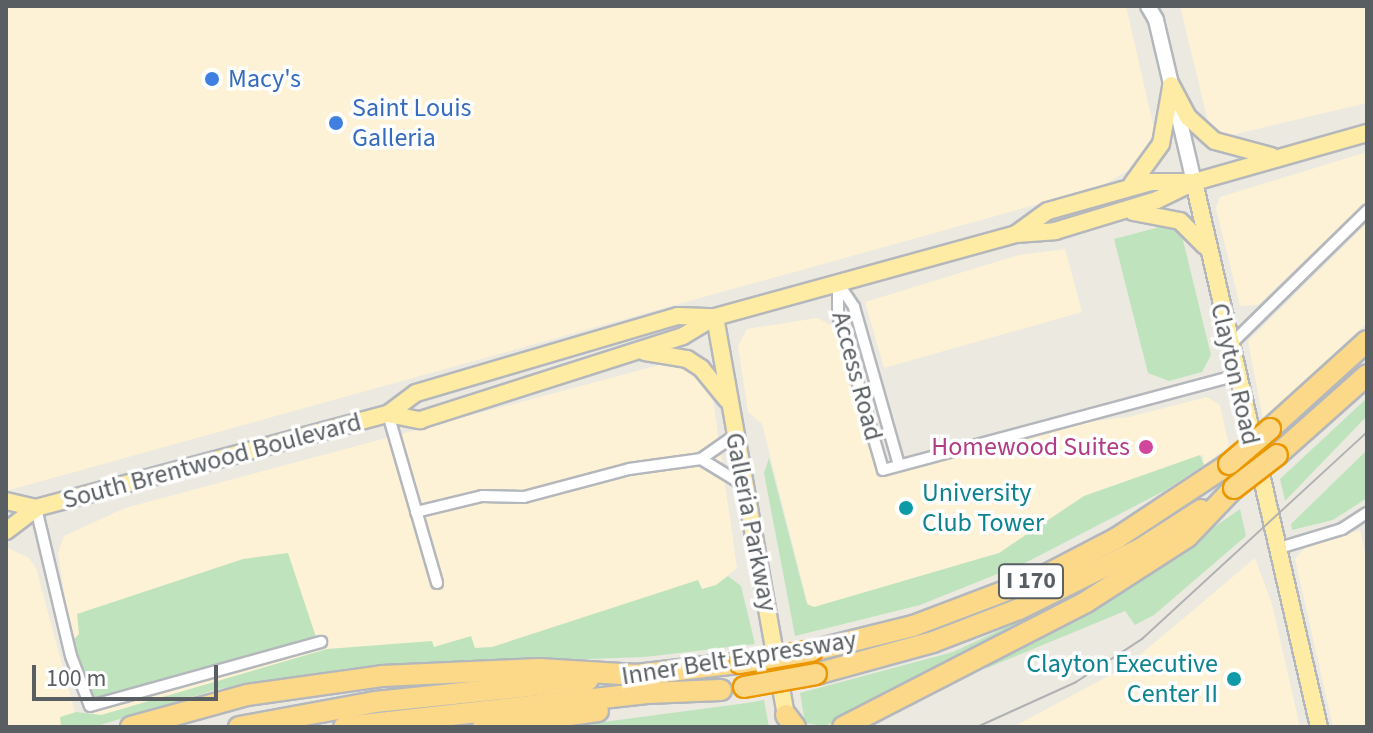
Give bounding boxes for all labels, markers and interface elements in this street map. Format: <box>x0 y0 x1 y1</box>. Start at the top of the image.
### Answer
place label: Macy's <box>228 63 301 95</box>
marker: Macy's <box>203 70 221 88</box>
place label: Saint Louis Galleria <box>352 92 471 154</box>
marker: Saint Louis Galleria <box>327 114 345 132</box>
street label: Clayton Road <box>1204 300 1266 448</box>
street label: Access Road <box>825 308 889 444</box>
street label: South Brentwood Boulevard <box>59 406 365 516</box>
street label: Galleria Parkway <box>718 430 784 614</box>
place label: Homewood Suites <box>931 431 1130 463</box>
marker: Homewood Suites <box>1137 438 1155 456</box>
place label: University Club Tower <box>922 477 1044 538</box>
marker: University Club Tower <box>897 499 915 517</box>
road number: I 170 <box>997 561 1065 601</box>
street label: Inner Belt Expressway <box>619 624 859 692</box>
place label: Clayton Executive Center II <box>1026 648 1218 710</box>
scale bar <box>36 649 222 699</box>
text: 100 m <box>46 661 106 696</box>
marker: Clayton Executive Center II <box>1225 670 1243 688</box>

